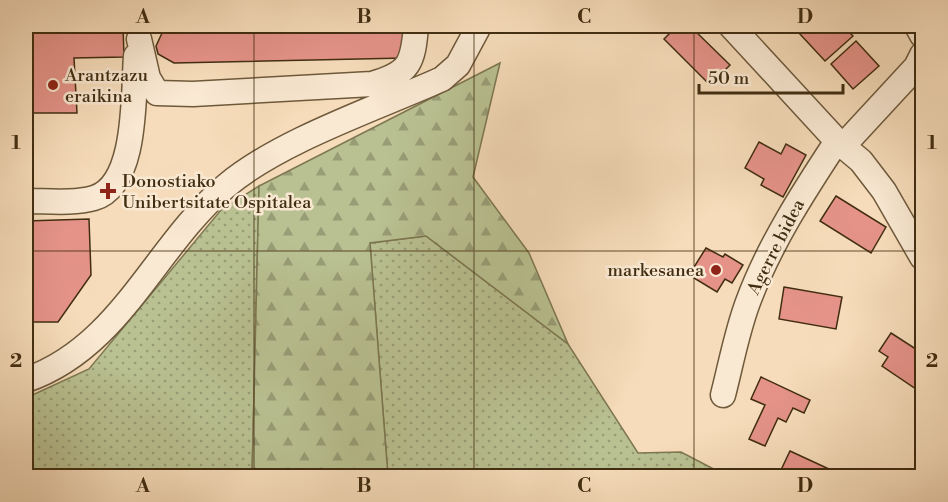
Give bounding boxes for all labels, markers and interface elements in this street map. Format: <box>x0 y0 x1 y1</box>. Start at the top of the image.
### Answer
text: A <box>135 5 151 30</box>
text: B <box>356 5 372 30</box>
text: C <box>577 5 591 30</box>
text: D <box>797 5 813 30</box>
scale bar <box>699 57 843 95</box>
place label: Arantzazu eraikina <box>64 64 149 108</box>
text: 50 m <box>708 67 750 90</box>
marker: Arantzazu eraikina <box>46 78 60 92</box>
text: 1 <box>11 131 21 156</box>
text: 1 <box>927 131 937 156</box>
place label: Donostiako Unibertsitate Ospitalea <box>122 170 312 214</box>
marker: Donostiako Unibertsitate Ospitalea <box>99 182 117 200</box>
street label: Agerre bidea <box>742 195 810 300</box>
place label: markesanea <box>607 259 705 282</box>
marker: markesanea <box>709 263 723 277</box>
text: 2 <box>10 349 22 374</box>
text: 2 <box>926 349 938 374</box>
text: A <box>135 474 151 499</box>
text: B <box>356 474 372 499</box>
text: C <box>577 474 591 499</box>
text: D <box>797 474 813 499</box>

